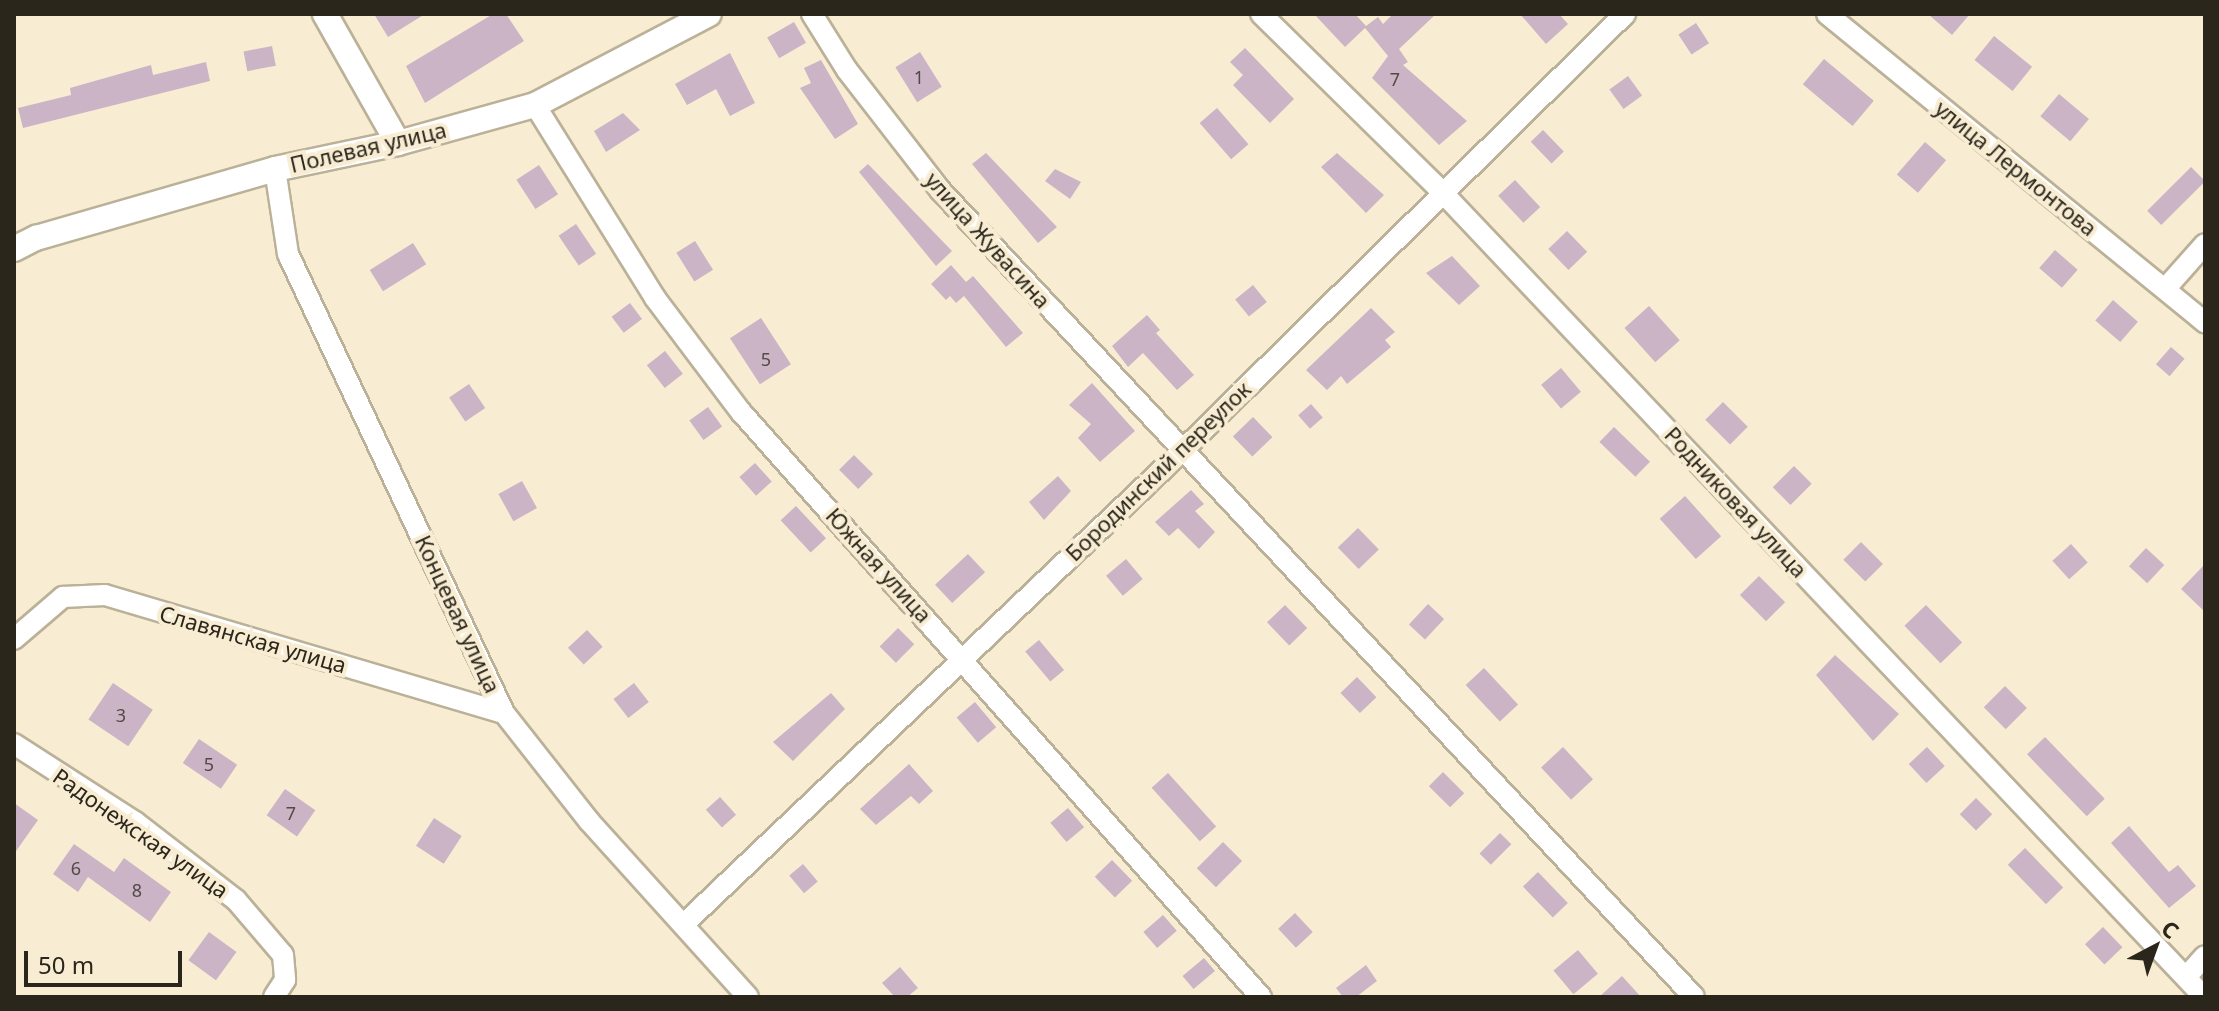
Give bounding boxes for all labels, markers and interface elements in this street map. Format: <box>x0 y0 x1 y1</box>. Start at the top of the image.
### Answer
house number: 1 <box>914 66 924 88</box>
house number: 7 <box>1390 68 1400 90</box>
street label: улица Лермонтова <box>1930 95 2102 241</box>
street label: Полевая улица <box>287 116 449 178</box>
street label: улица Жувасина <box>920 167 1056 313</box>
house number: 5 <box>761 348 771 370</box>
street label: Бородинский переулок <box>1060 376 1256 566</box>
street label: Родниковая улица <box>1659 421 1813 583</box>
street label: Южная улица <box>821 502 937 628</box>
street label: Концевая улица <box>410 531 506 697</box>
street label: Славянская улица <box>157 600 349 678</box>
house number: 3 <box>116 704 126 726</box>
house number: 5 <box>204 753 214 775</box>
street label: Радонежская улица <box>48 763 234 903</box>
house number: 7 <box>286 802 296 824</box>
house number: 6 <box>71 857 81 879</box>
house number: 8 <box>132 879 142 901</box>
north arrow <box>2115 907 2195 987</box>
text: С <box>2156 913 2186 945</box>
scale bar <box>28 935 186 985</box>
text: 50 m <box>38 948 94 981</box>

